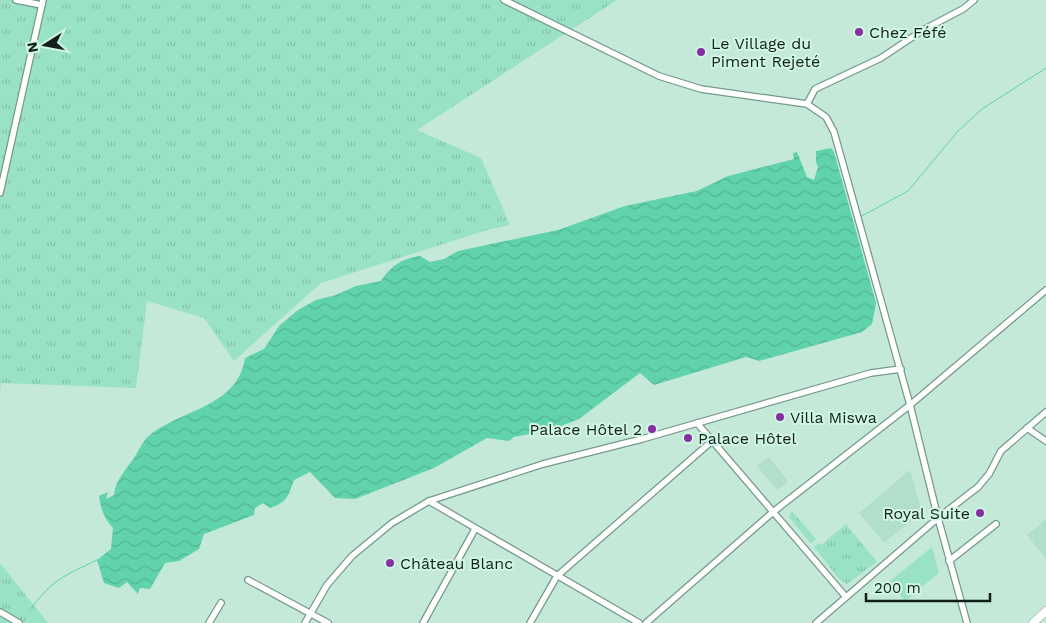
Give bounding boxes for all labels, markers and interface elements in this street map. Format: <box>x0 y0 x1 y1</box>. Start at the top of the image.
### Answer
north arrow <box>20 20 70 70</box>
place label: Chez Féfé <box>869 23 946 42</box>
marker: Chez Féfé <box>853 26 865 38</box>
place label: Le Village du Piment Rejeté <box>711 34 820 71</box>
text: N <box>23 41 41 54</box>
marker: Le Village du Piment Rejeté <box>695 46 707 58</box>
place label: Villa Miswa <box>790 408 877 427</box>
marker: Villa Miswa <box>774 411 786 423</box>
place label: Palace Hôtel 2 <box>529 420 642 439</box>
marker: Palace Hôtel 2 <box>646 423 658 435</box>
place label: Palace Hôtel <box>698 429 796 448</box>
marker: Palace Hôtel <box>682 432 694 444</box>
place label: Royal Suite <box>883 504 970 523</box>
marker: Royal Suite <box>974 507 986 519</box>
place label: Château Blanc <box>400 554 513 573</box>
marker: Château Blanc <box>384 557 396 569</box>
scale bar <box>866 570 990 602</box>
text: 200 m <box>874 579 921 597</box>

